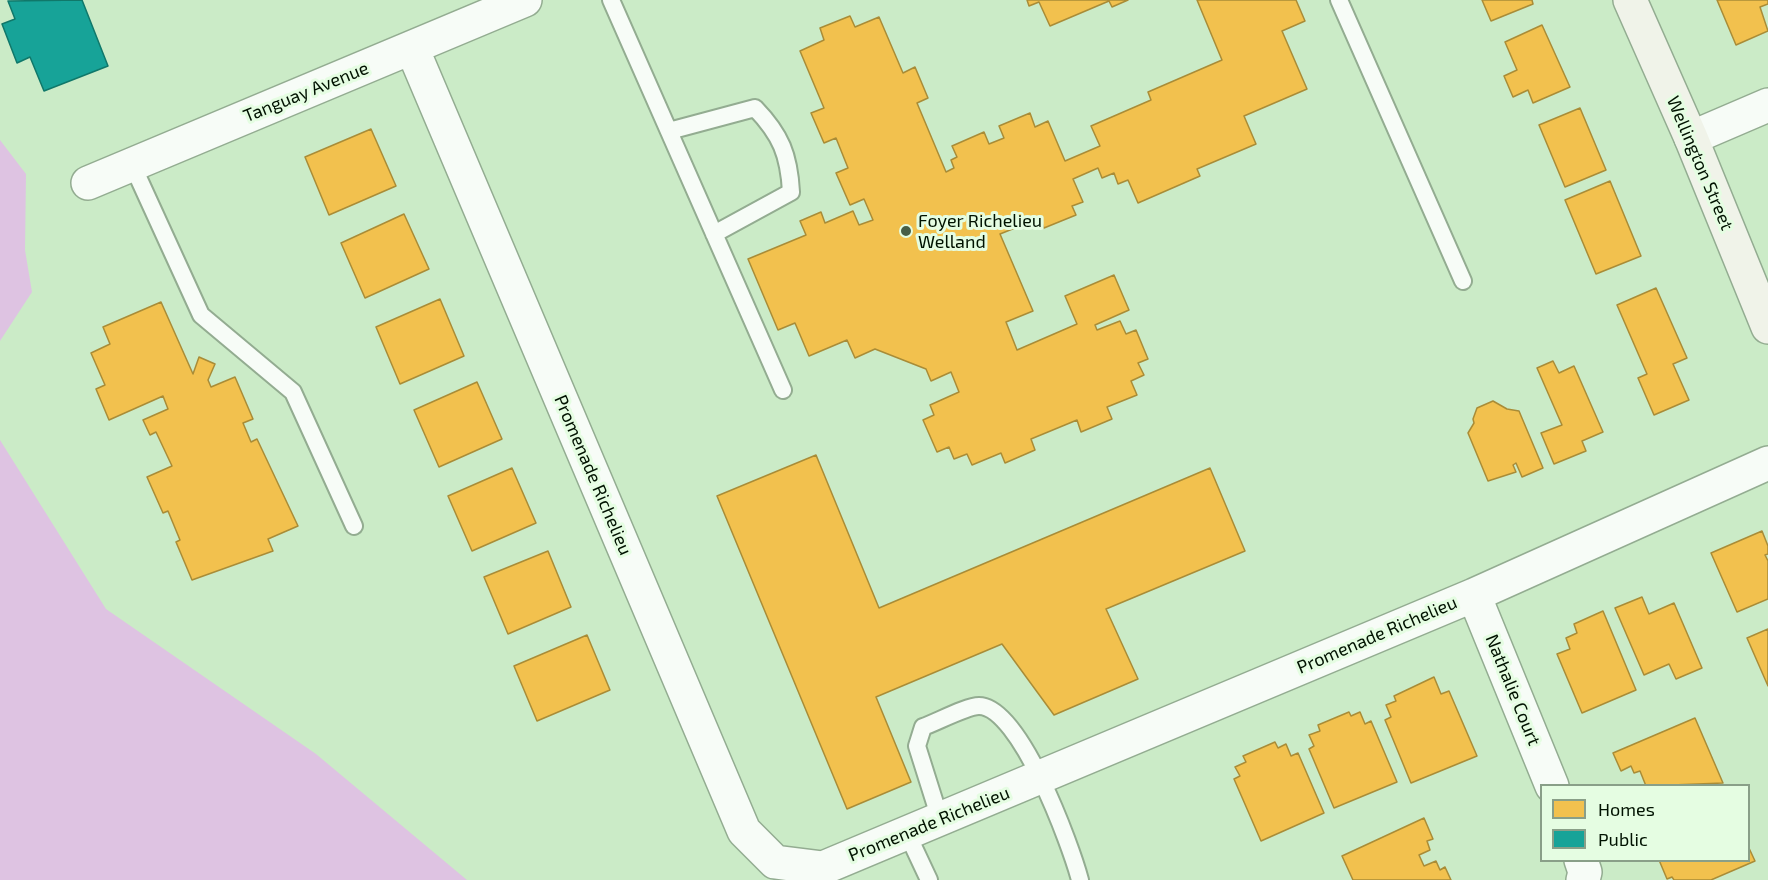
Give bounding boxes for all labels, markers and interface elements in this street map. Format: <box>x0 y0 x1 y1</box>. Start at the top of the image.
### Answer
street label: Tanguay Avenue <box>240 57 372 127</box>
street label: Wellington Street <box>1662 93 1738 233</box>
place label: Foyer Richelieu Welland <box>918 210 1042 252</box>
marker: Foyer Richelieu Welland <box>899 224 913 238</box>
street label: Promenade Richelieu <box>549 392 637 558</box>
street label: Promenade Richelieu <box>1294 591 1460 679</box>
street label: Nathalie Court <box>1481 631 1545 749</box>
street label: Promenade Richelieu <box>845 782 1013 866</box>
legend <box>1540 784 1750 862</box>
text: Homes <box>1598 798 1655 820</box>
text: Public <box>1598 828 1648 850</box>

